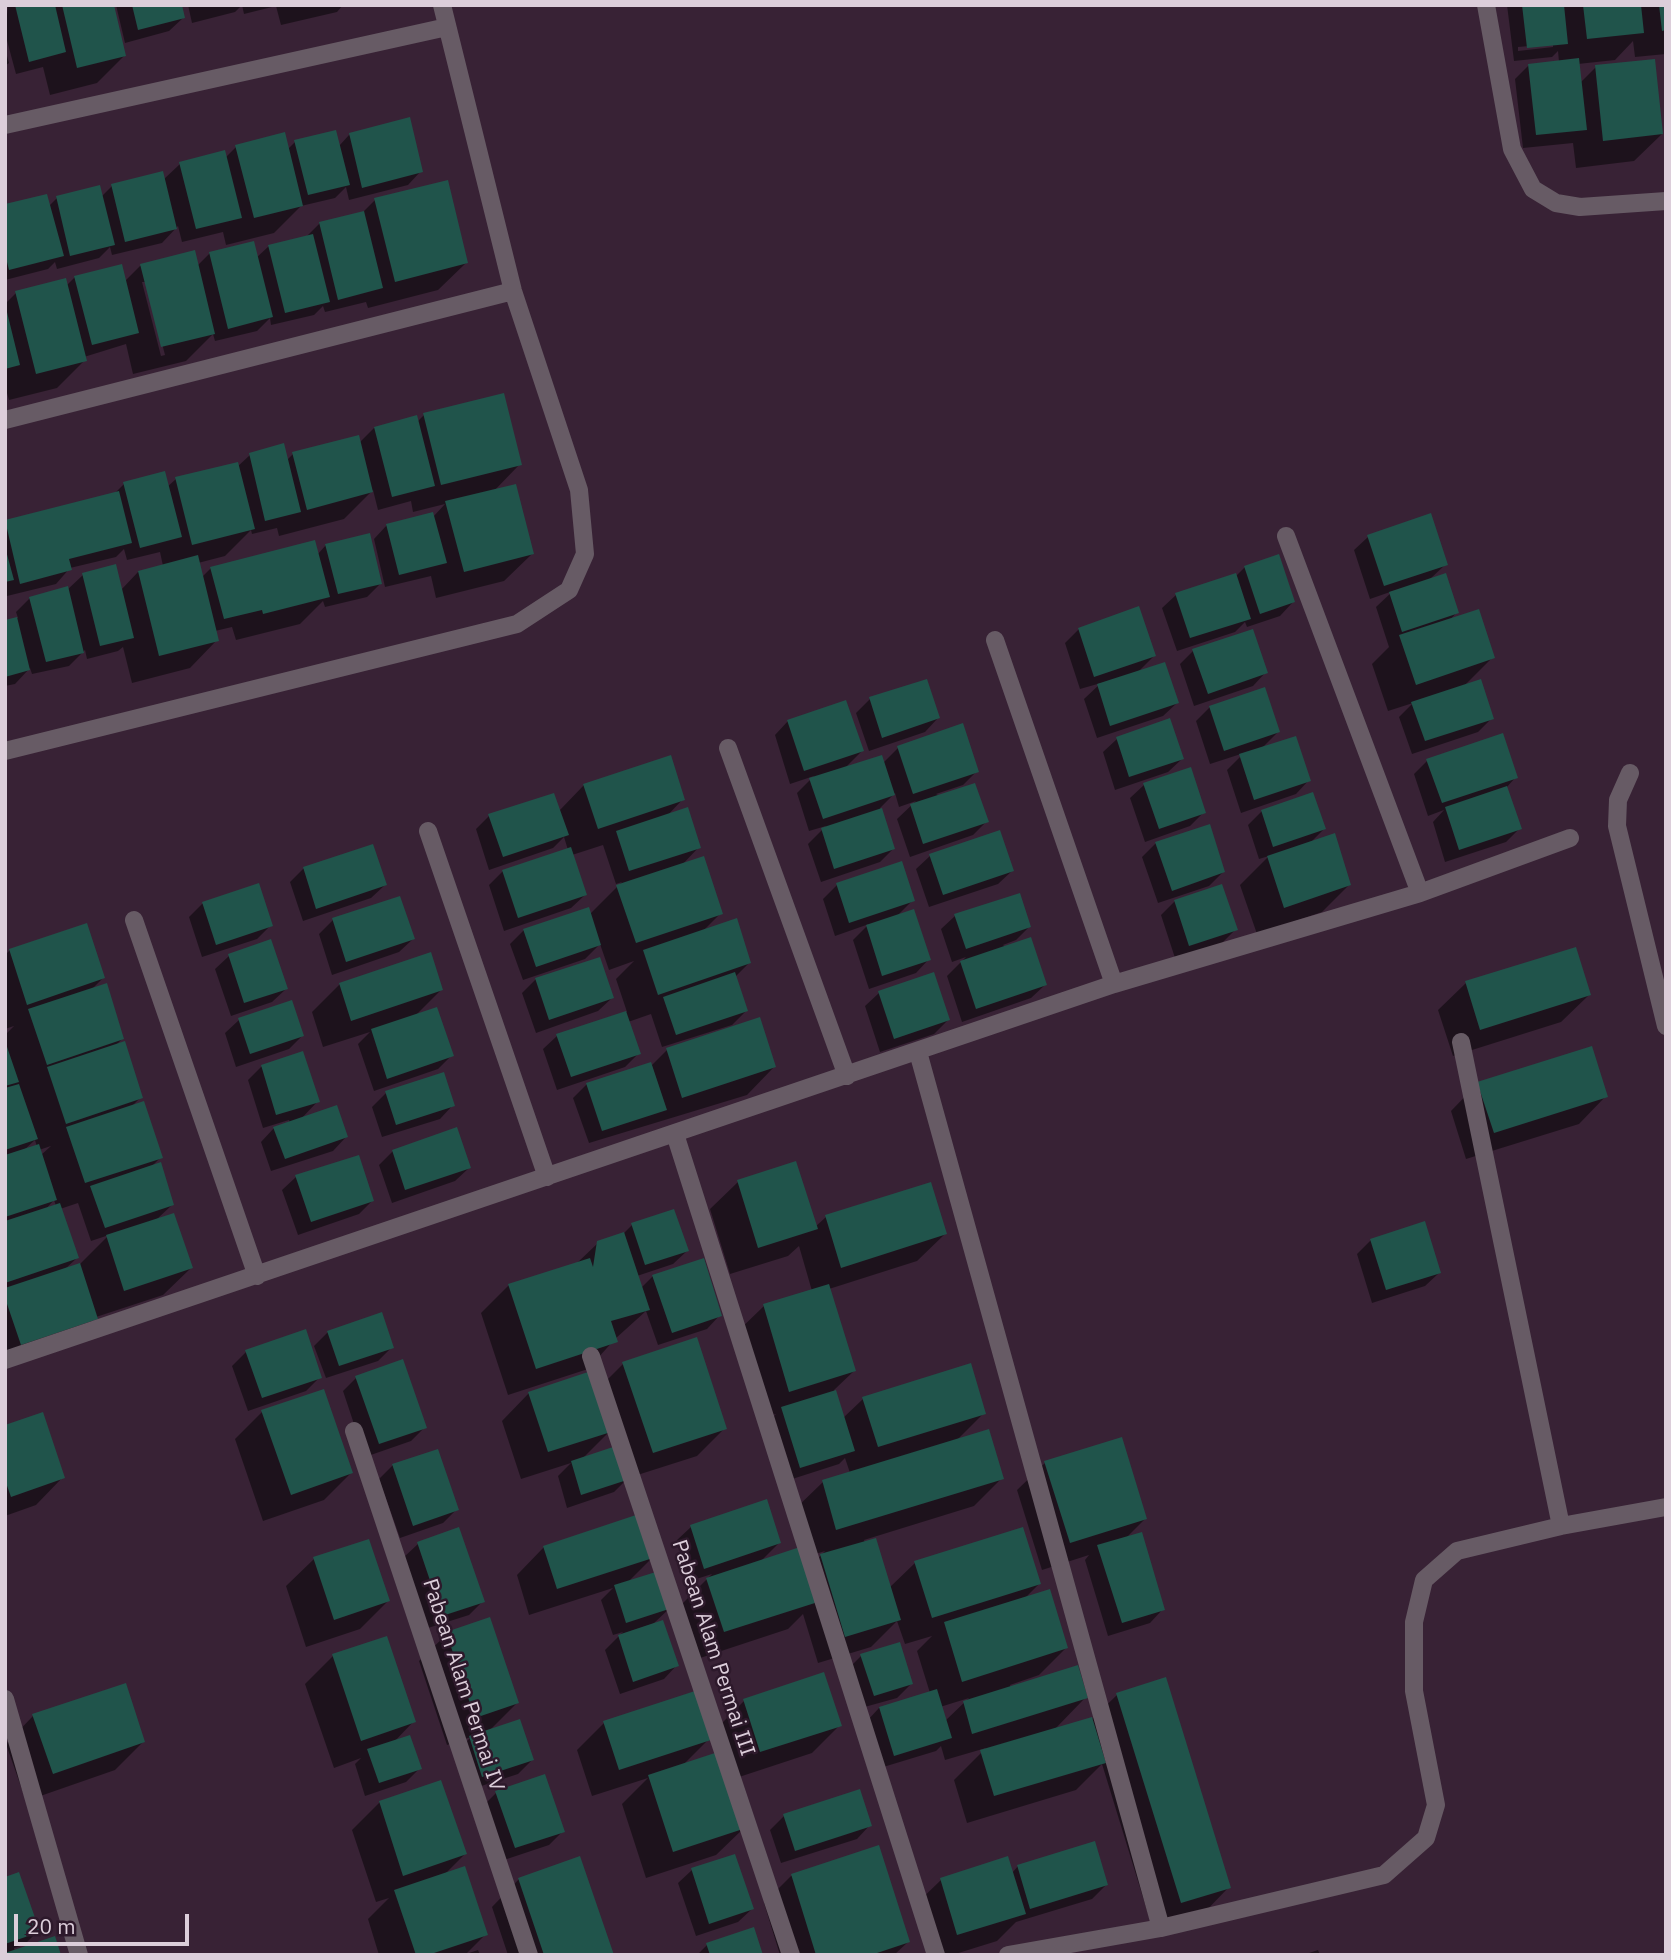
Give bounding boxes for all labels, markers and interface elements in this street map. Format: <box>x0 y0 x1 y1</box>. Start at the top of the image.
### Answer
street label: Pabean Alam Permai III <box>666 1537 760 1759</box>
street label: Pabean Alam Permai IV <box>417 1576 509 1794</box>
scale bar <box>18 1900 192 1944</box>
text: 20 m <box>27 1912 76 1940</box>

